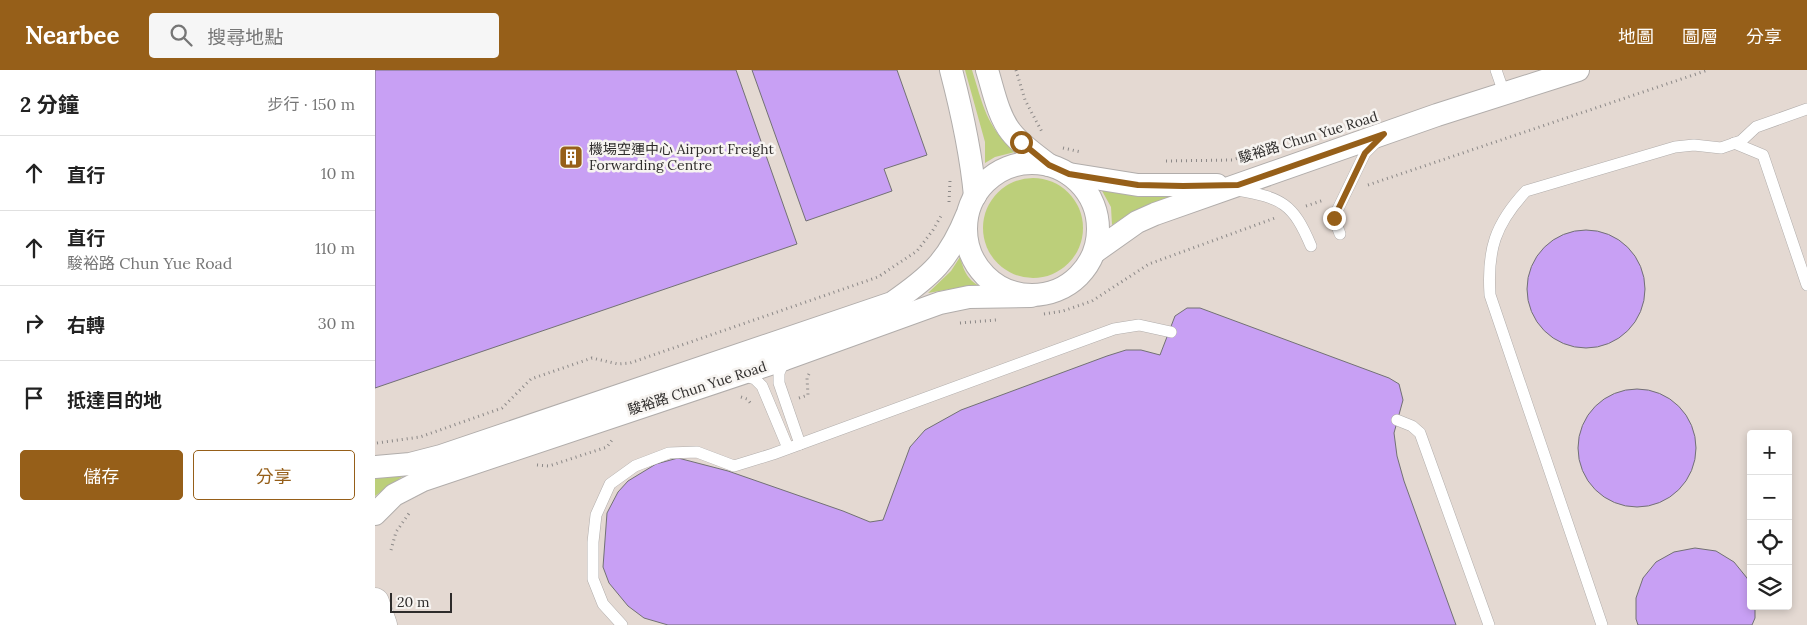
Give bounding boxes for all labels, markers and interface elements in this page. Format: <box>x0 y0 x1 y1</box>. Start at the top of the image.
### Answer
search box <box>149 13 499 58</box>
text: Nearbee <box>25 20 119 51</box>
icon: search <box>167 21 195 49</box>
text: 搜尋地點 <box>207 25 283 49</box>
text: 地圖 <box>1618 25 1654 48</box>
text: 圖層 <box>1682 25 1718 48</box>
text: 分享 <box>1746 25 1782 48</box>
text: 2 分鐘 <box>20 91 79 118</box>
text: 步行 · 150 m <box>268 94 355 114</box>
street label: 駿裕路 Chun Yue Road <box>1236 107 1380 167</box>
route start <box>1010 131 1033 154</box>
place label: 機場空運中心 Airport Freight Forwarding Centre <box>589 140 775 174</box>
building icon: 機場空運中心 Airport Freight Forwarding Centre <box>558 144 584 170</box>
icon: ahead <box>20 159 48 187</box>
text: 直行 <box>67 163 105 187</box>
text: 10 m <box>321 163 355 183</box>
route end <box>1323 207 1346 230</box>
text: 直行 <box>67 226 105 250</box>
icon: ahead <box>20 234 48 262</box>
text: 110 m <box>315 238 355 258</box>
text: 駿裕路 Chun Yue Road <box>67 253 232 273</box>
icon: right <box>20 309 48 337</box>
text: 右轉 <box>67 313 105 337</box>
text: 30 m <box>318 313 355 333</box>
street label: 駿裕路 Chun Yue Road <box>625 357 769 419</box>
icon: arrive <box>20 384 48 412</box>
text: 抵達目的地 <box>67 388 162 412</box>
map controls <box>1747 430 1792 610</box>
button: + <box>1747 430 1792 475</box>
button: 儲存 <box>20 450 183 500</box>
button: 分享 <box>193 450 355 500</box>
button: − <box>1747 475 1792 520</box>
button: locate <box>1747 520 1792 565</box>
button: layers <box>1747 565 1792 610</box>
scale bar <box>390 590 453 613</box>
text: 20 m <box>397 593 429 611</box>

